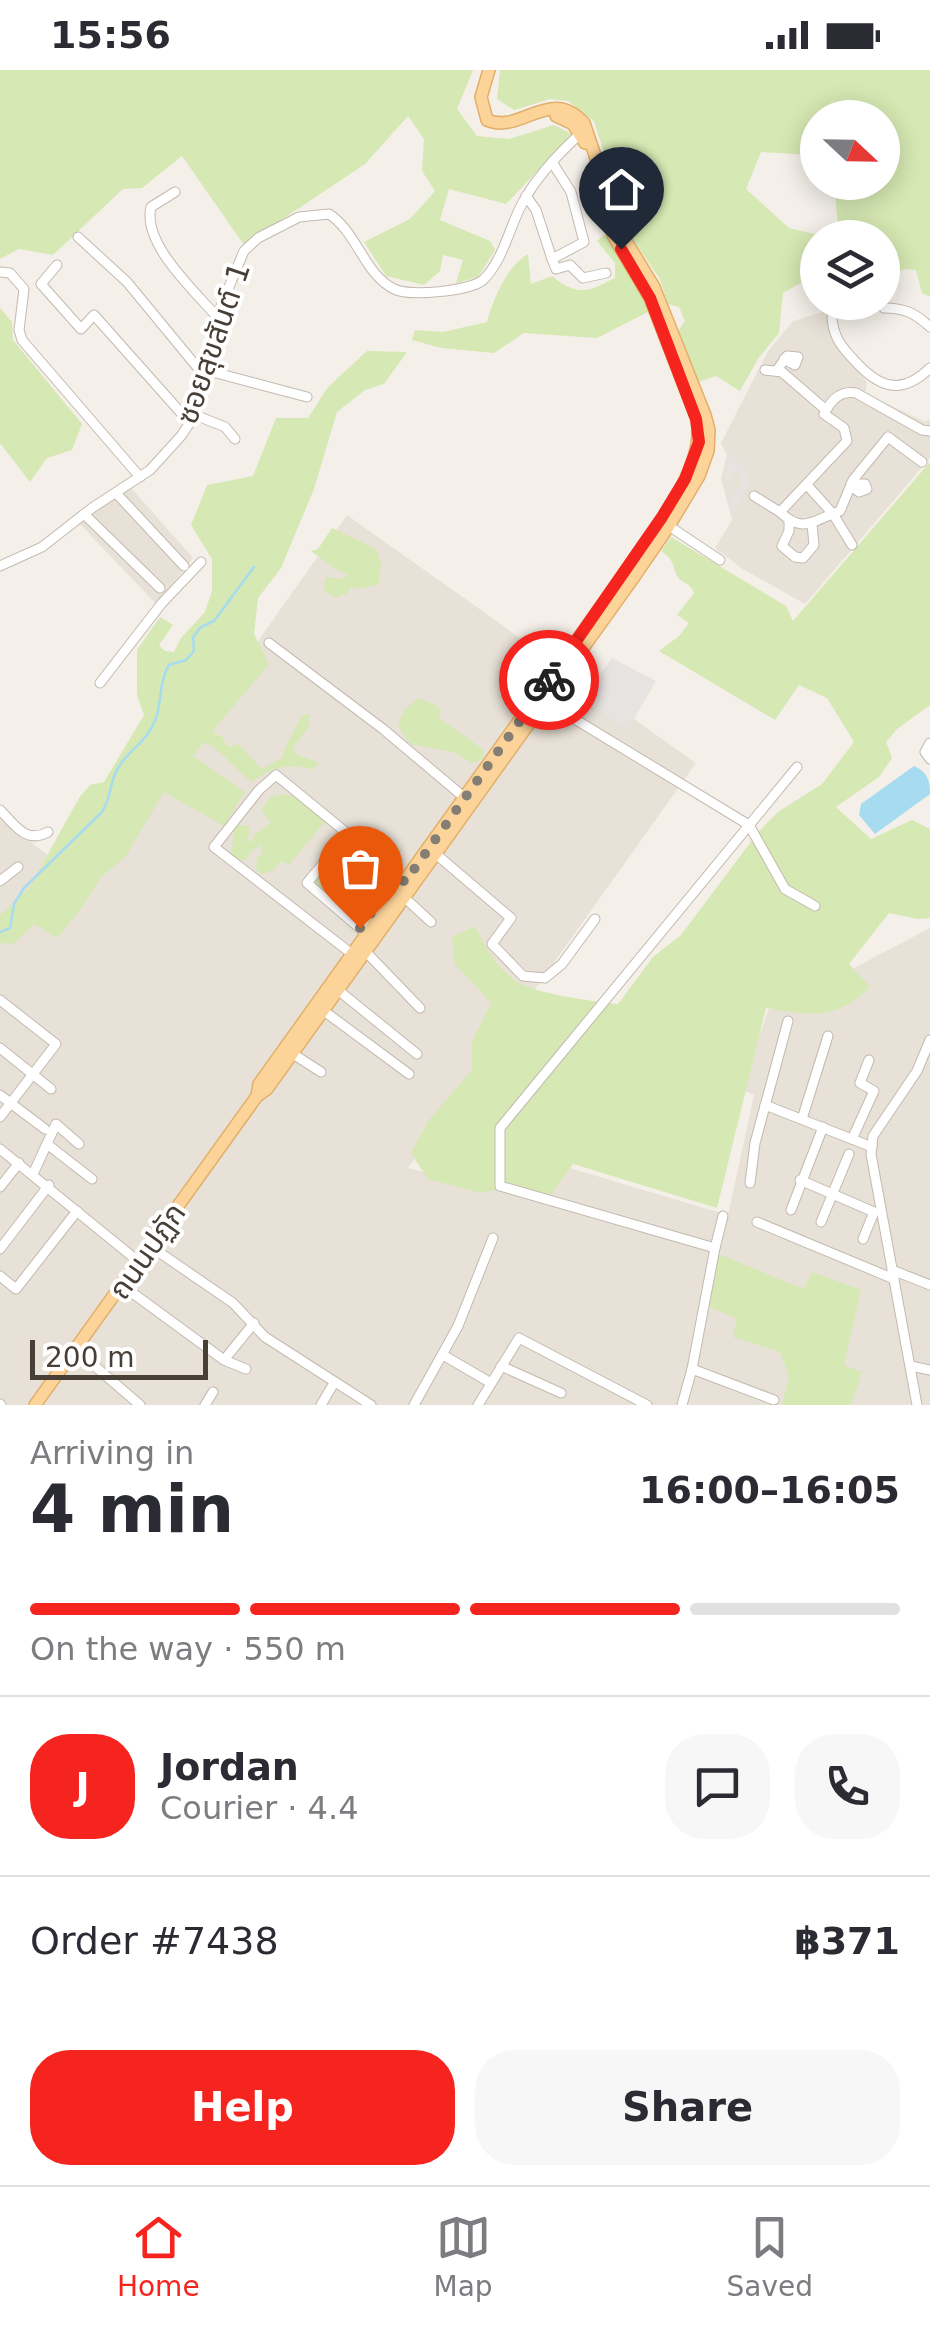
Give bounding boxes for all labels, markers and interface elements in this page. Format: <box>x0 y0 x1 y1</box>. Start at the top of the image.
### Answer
text: 15:56 <box>50 13 171 57</box>
north arrow <box>800 100 900 200</box>
map controls <box>800 100 900 320</box>
pin <box>579 147 664 250</box>
icon: home <box>594 162 649 217</box>
button: layers <box>800 220 900 320</box>
street label: ซอยสุขสันต์ 1 <box>169 258 258 429</box>
courier <box>499 630 599 730</box>
icon: bike <box>522 653 577 708</box>
pin <box>318 826 403 929</box>
icon: bag <box>333 841 388 896</box>
street label: ถนนปฏัก <box>101 1196 193 1306</box>
scale bar <box>30 1335 208 1380</box>
text: 200 m <box>45 1341 135 1374</box>
text: Arriving in <box>30 1434 194 1472</box>
text: 16:00–16:05 <box>639 1468 900 1512</box>
text: 4 min <box>30 1472 234 1547</box>
text: On the way · 550 m <box>30 1630 346 1668</box>
button: chat <box>665 1734 770 1839</box>
button: phone <box>795 1734 900 1839</box>
text: Jordan <box>160 1745 299 1789</box>
text: J <box>75 1764 90 1808</box>
text: Courier · 4.4 <box>160 1789 359 1827</box>
text: Order #7438 <box>30 1919 279 1963</box>
text: ฿371 <box>794 1919 900 1963</box>
button: Help <box>30 2050 455 2165</box>
button: Share <box>475 2050 900 2165</box>
tab: Home <box>117 2210 200 2303</box>
tab: Map <box>434 2210 493 2303</box>
tab: Saved <box>727 2210 813 2303</box>

